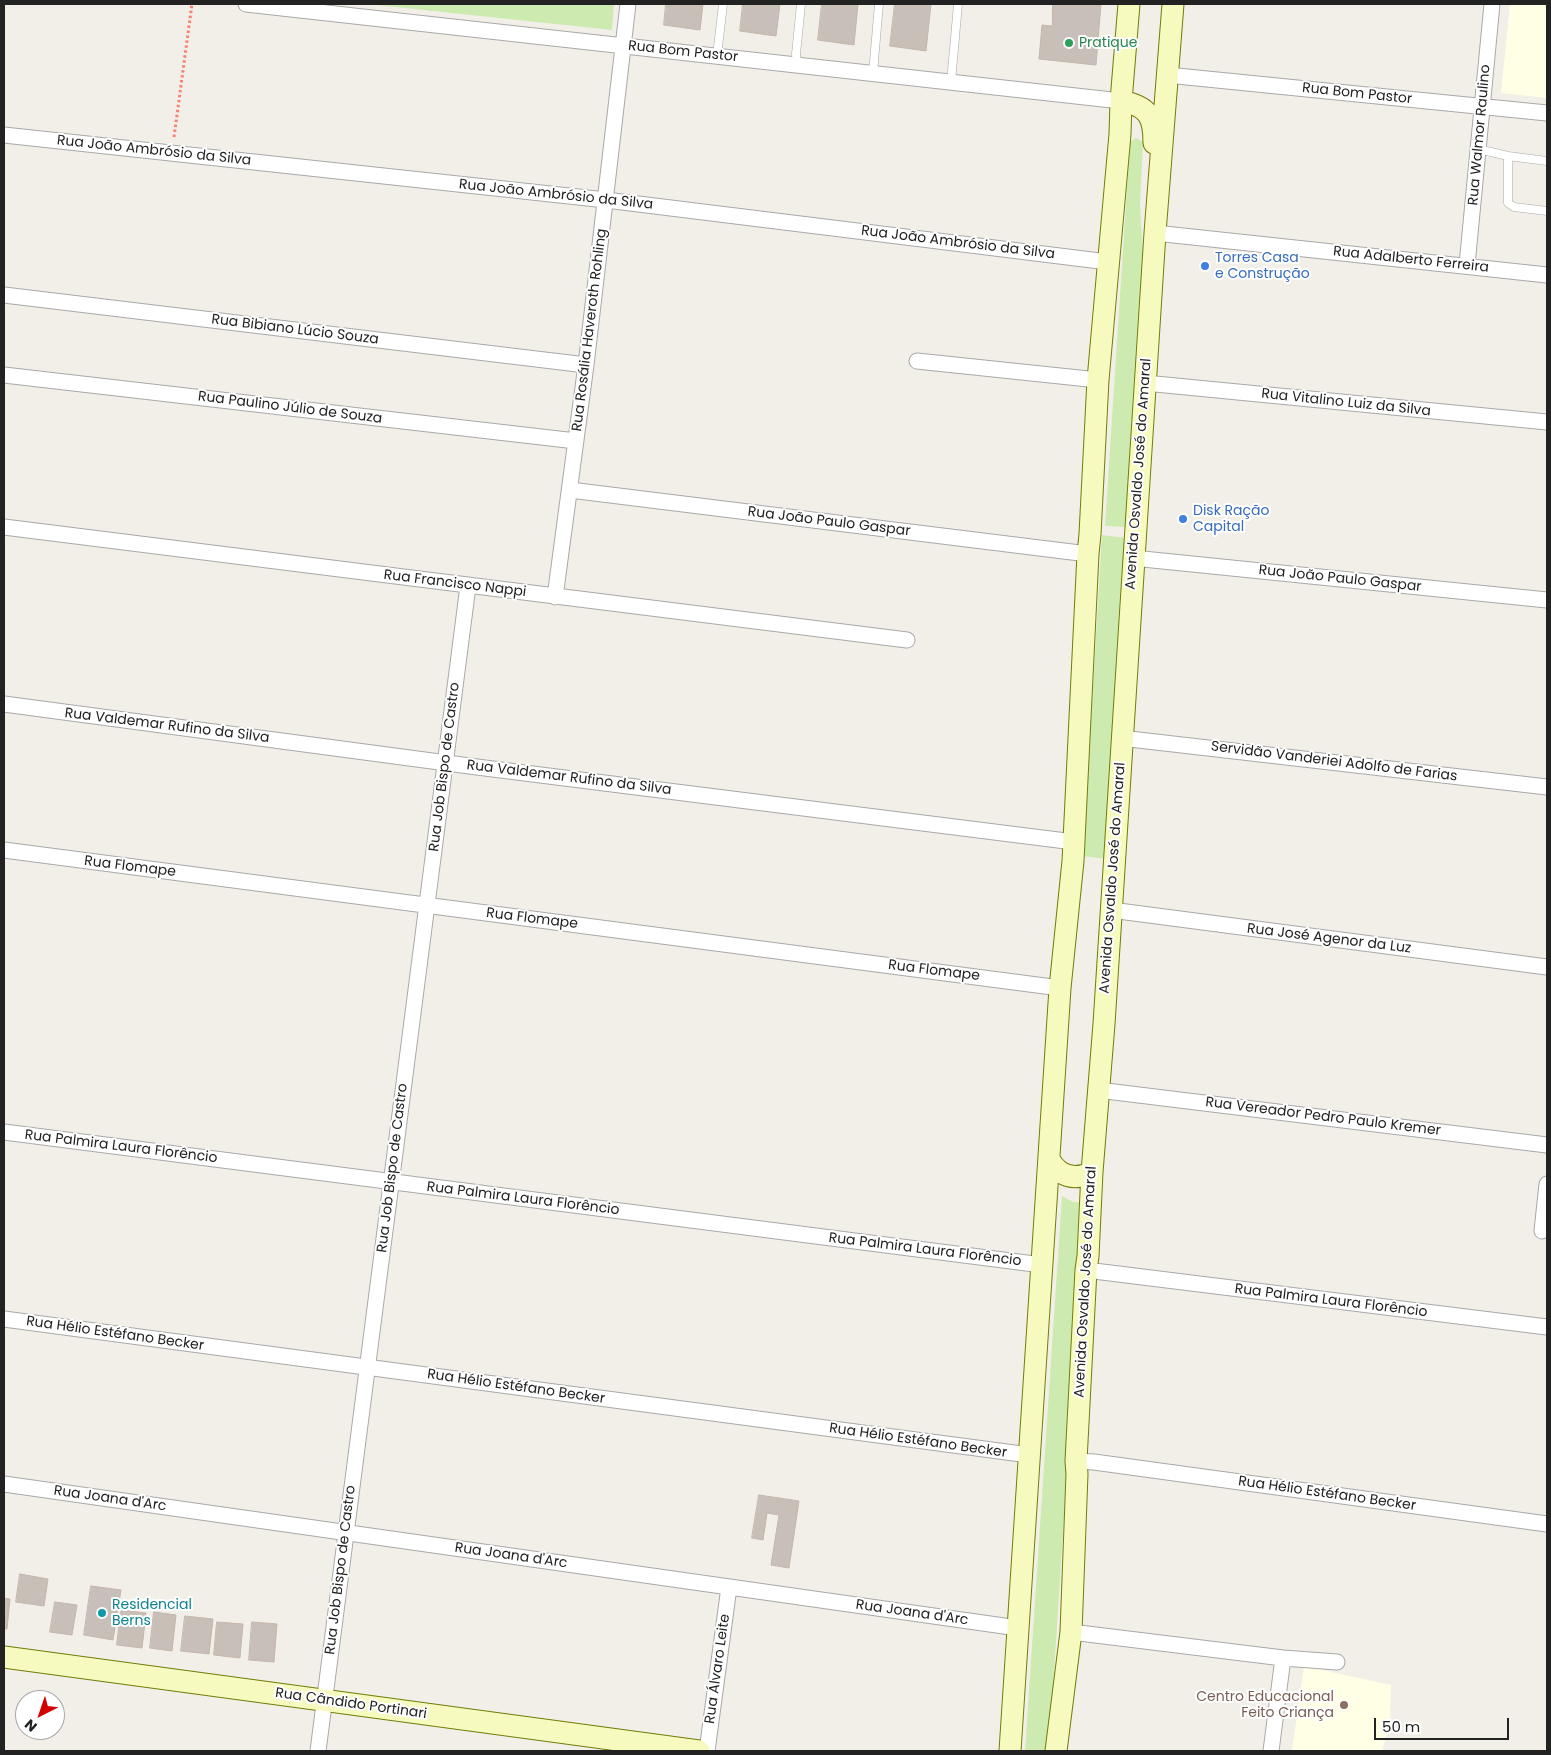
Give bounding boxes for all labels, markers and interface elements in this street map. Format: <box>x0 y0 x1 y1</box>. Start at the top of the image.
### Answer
place label: Pratique <box>1079 35 1137 51</box>
marker: Pratique <box>1063 37 1075 49</box>
street label: Rua Bom Pastor <box>627 38 739 66</box>
street label: Rua Walmor Raulino <box>1465 64 1495 206</box>
street label: Rua Bom Pastor <box>1301 80 1413 108</box>
street label: Rua João Ambrósio da Silva <box>56 132 252 170</box>
street label: Rua João Ambrósio da Silva <box>458 176 654 214</box>
street label: Rua João Ambrósio da Silva <box>860 223 1056 263</box>
street label: Rua Rosália Haveroth Rohling <box>569 228 611 432</box>
street label: Rua Adalberto Ferreira <box>1332 243 1490 277</box>
place label: Torres Casa e Construção <box>1215 250 1310 282</box>
marker: Torres Casa e Construção <box>1199 260 1211 272</box>
street label: Rua Bibiano Lúcio Souza <box>210 311 380 349</box>
street label: Avenida Osvaldo José do Amaral <box>1123 358 1155 590</box>
street label: Rua Vitalino Luiz da Silva <box>1260 386 1432 420</box>
street label: Rua Paulino Júlio de Souza <box>197 388 383 428</box>
place label: Disk Ração Capital <box>1193 503 1269 536</box>
street label: Rua João Paulo Gaspar <box>747 504 911 540</box>
marker: Disk Ração Capital <box>1177 513 1189 525</box>
street label: Rua João Paulo Gaspar <box>1258 562 1422 596</box>
street label: Rua Francisco Nappi <box>383 567 527 601</box>
street label: Rua Job Bispo de Castro <box>426 681 464 853</box>
street label: Rua Valdemar Rufino da Silva <box>64 705 270 747</box>
street label: Servidão Vanderiei Adolfo de Farias <box>1210 739 1458 785</box>
street label: Rua Valdemar Rufino da Silva <box>466 757 672 799</box>
street label: Avenida Osvaldo José do Amaral <box>1097 762 1129 994</box>
street label: Rua Flomape <box>83 853 177 881</box>
street label: Rua Flomape <box>485 905 579 933</box>
street label: Rua José Agenor da Luz <box>1246 921 1412 957</box>
street label: Rua Flomape <box>887 957 981 985</box>
street label: Rua Job Bispo de Castro <box>374 1082 412 1254</box>
street label: Rua Vereador Pedro Paulo Kremer <box>1204 1094 1442 1140</box>
street label: Rua Palmira Laura Florêncio <box>24 1127 218 1167</box>
street label: Avenida Osvaldo José do Amaral <box>1072 1166 1100 1398</box>
street label: Rua Palmira Laura Florêncio <box>426 1179 620 1219</box>
street label: Rua Palmira Laura Florêncio <box>828 1230 1022 1270</box>
street label: Rua Palmira Laura Florêncio <box>1234 1281 1428 1321</box>
street label: Rua Hélio Estéfano Becker <box>25 1313 205 1355</box>
street label: Rua Hélio Estéfano Becker <box>426 1366 606 1408</box>
street label: Rua Hélio Estéfano Becker <box>828 1420 1008 1462</box>
street label: Rua Hélio Estéfano Becker <box>1237 1473 1417 1515</box>
street label: Rua Joana d'Arc <box>53 1483 167 1515</box>
street label: Rua Job Bispo de Castro <box>322 1484 360 1656</box>
street label: Rua Joana d'Arc <box>454 1540 568 1572</box>
place label: Residencial Berns <box>112 1597 192 1630</box>
street label: Rua Joana d'Arc <box>855 1597 969 1629</box>
marker: Residencial Berns <box>96 1607 108 1619</box>
street label: Rua Álvaro Leite <box>702 1613 734 1725</box>
street label: Rua Cândido Portinari <box>274 1685 428 1723</box>
place label: Centro Educacional Feito Criança <box>1196 1689 1334 1721</box>
north arrow <box>15 1690 65 1740</box>
marker: Centro Educacional Feito Criança <box>1338 1699 1350 1711</box>
scale bar <box>1376 1708 1511 1740</box>
text: N <box>20 1715 41 1737</box>
text: 50 m <box>1382 1716 1420 1737</box>

